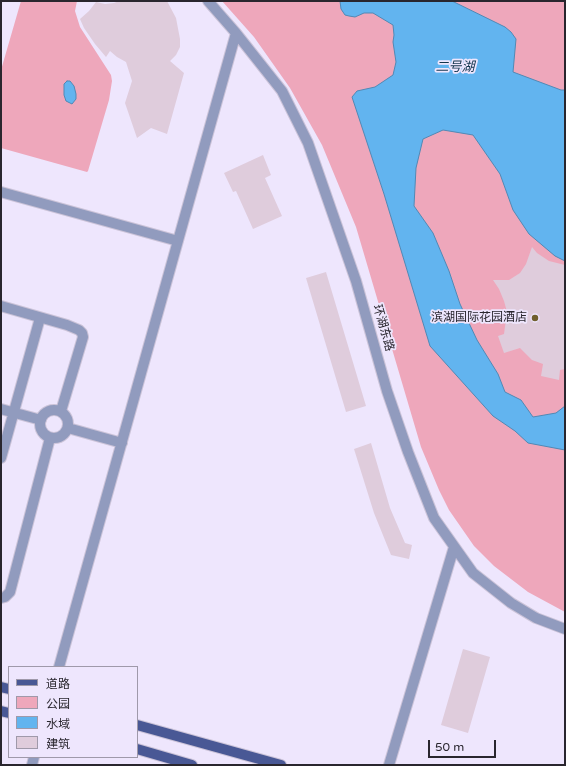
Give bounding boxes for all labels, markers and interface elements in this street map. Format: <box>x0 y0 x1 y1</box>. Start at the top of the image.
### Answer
water label: 二号湖 <box>436 60 474 76</box>
street label: 环湖东路 <box>369 303 397 353</box>
place label: 滨湖国际花园酒店 <box>431 311 527 325</box>
marker: 滨湖国际花园酒店 <box>530 313 540 323</box>
legend <box>8 666 138 758</box>
text: 道路 <box>46 677 70 691</box>
text: 公园 <box>46 697 70 711</box>
text: 水域 <box>46 717 70 731</box>
scale bar <box>430 732 498 758</box>
text: 建筑 <box>46 737 70 751</box>
text: 50 m <box>435 740 464 754</box>

